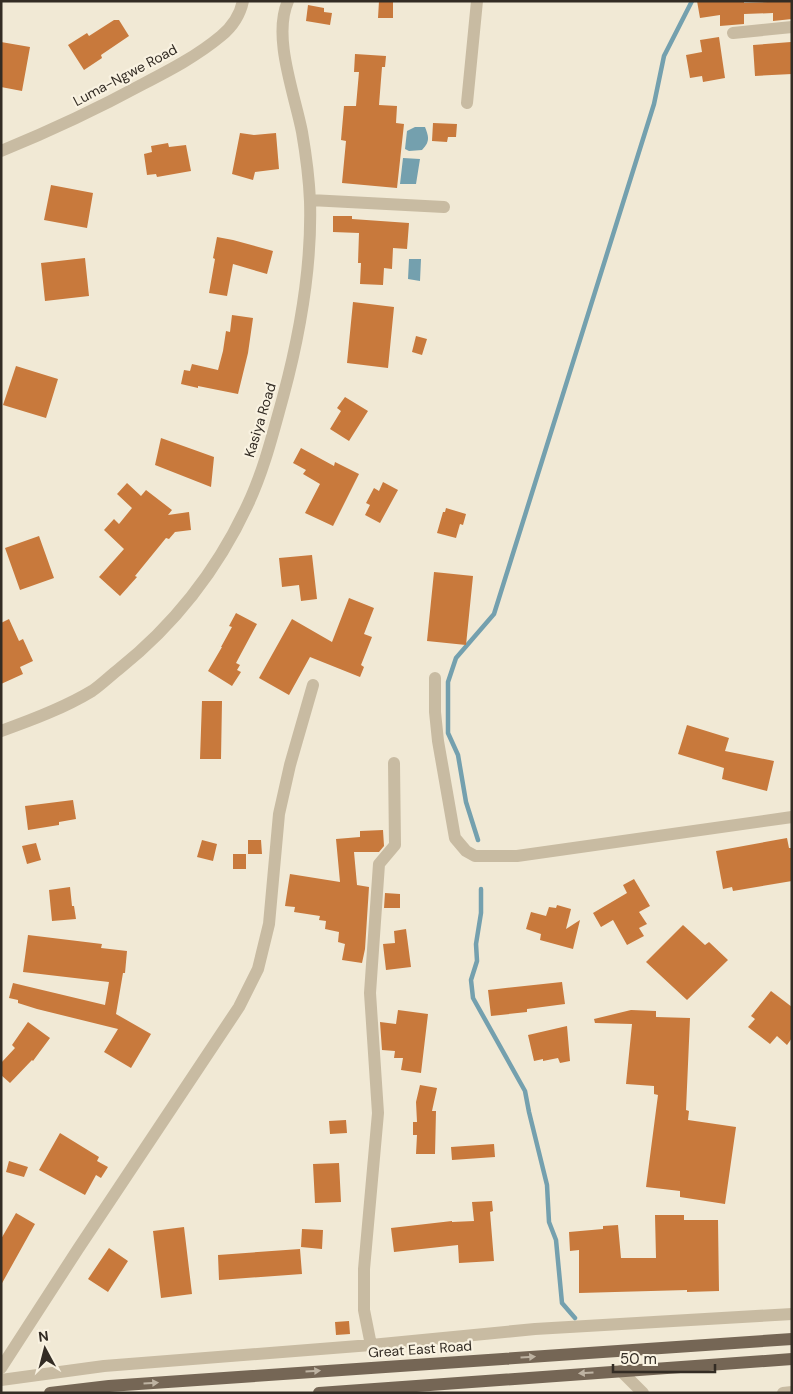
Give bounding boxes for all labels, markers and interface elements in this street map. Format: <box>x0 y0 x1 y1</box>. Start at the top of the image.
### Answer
street label: Luma-Ngwe Road <box>70 40 180 110</box>
street label: Kasiya Road <box>240 380 280 460</box>
north arrow <box>20 1324 70 1374</box>
text: N <box>37 1327 50 1346</box>
street label: Great East Road <box>367 1336 473 1362</box>
scale bar <box>613 1342 716 1374</box>
text: 50 m <box>620 1349 657 1369</box>
one-way arrow <box>520 1352 536 1360</box>
one-way arrow <box>306 1367 322 1375</box>
one-way arrow <box>578 1370 594 1378</box>
one-way arrow <box>143 1378 159 1386</box>

